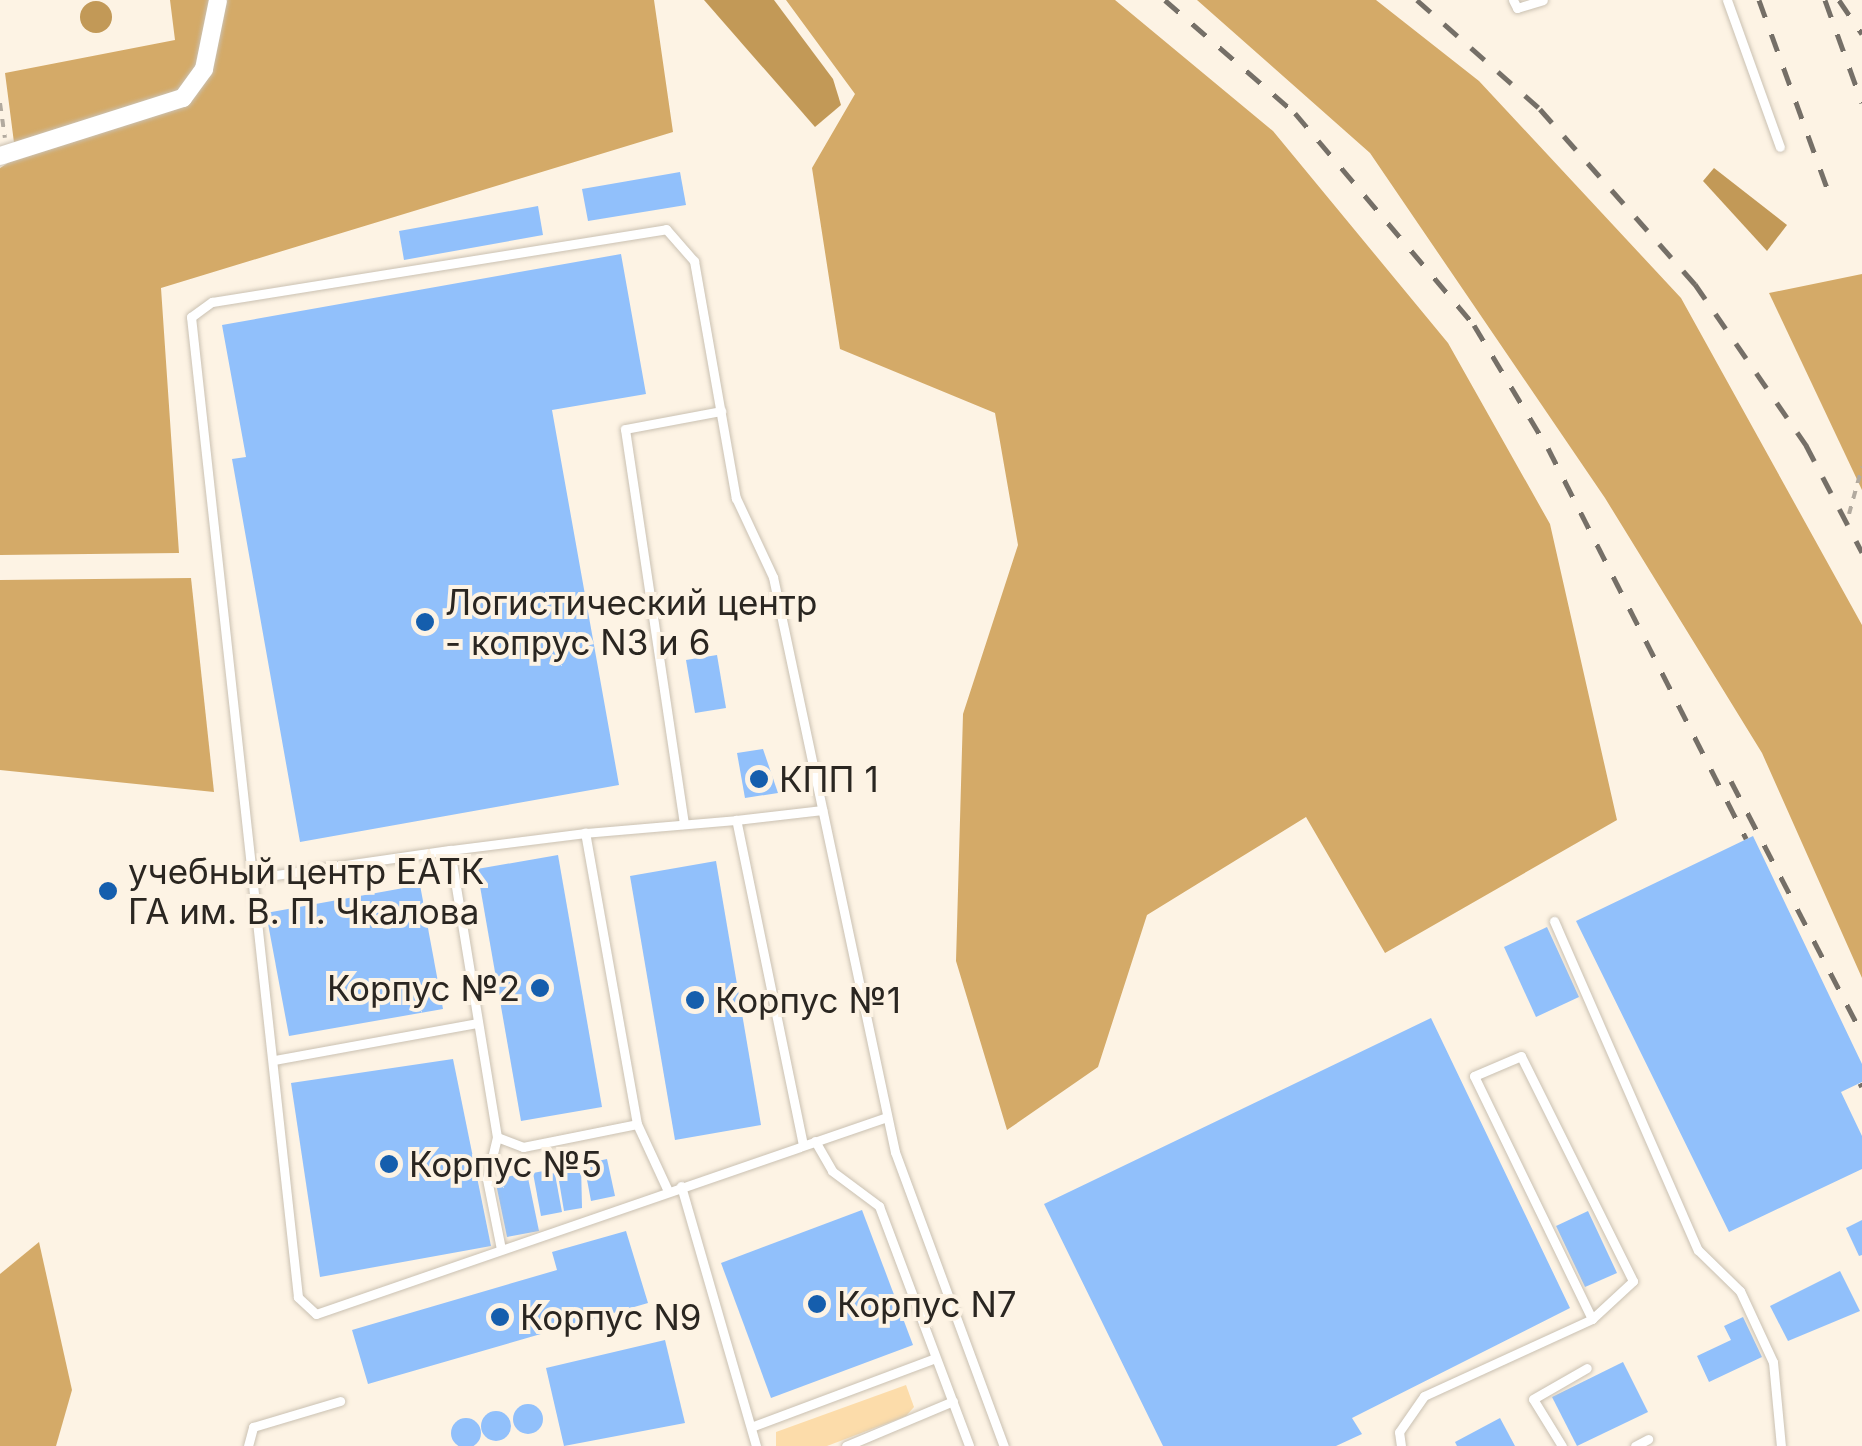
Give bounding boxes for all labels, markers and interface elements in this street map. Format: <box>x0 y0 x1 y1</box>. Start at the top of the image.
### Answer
place label: Логистический центр - копрус N3 и 6 <box>445 581 817 663</box>
marker: Логистический центр - копрус N3 и 6 <box>414 611 436 633</box>
place label: КПП 1 <box>779 758 879 800</box>
marker: КПП 1 <box>748 768 770 790</box>
place label: учебный центр ЕАТК ГА им. В. П. Чкалова <box>128 850 484 932</box>
marker: учебный центр ЕАТК ГА им. В. П. Чкалова <box>97 880 119 902</box>
place label: Корпус №2 <box>327 967 520 1009</box>
marker: Корпус №2 <box>529 977 551 999</box>
place label: Корпус №1 <box>715 979 901 1021</box>
marker: Корпус №1 <box>684 989 706 1011</box>
place label: Корпус №5 <box>409 1143 602 1185</box>
marker: Корпус №5 <box>378 1153 400 1175</box>
place label: Корпус N7 <box>837 1283 1017 1325</box>
marker: Корпус N7 <box>806 1293 828 1315</box>
place label: Корпус N9 <box>520 1296 702 1338</box>
marker: Корпус N9 <box>489 1306 511 1328</box>

